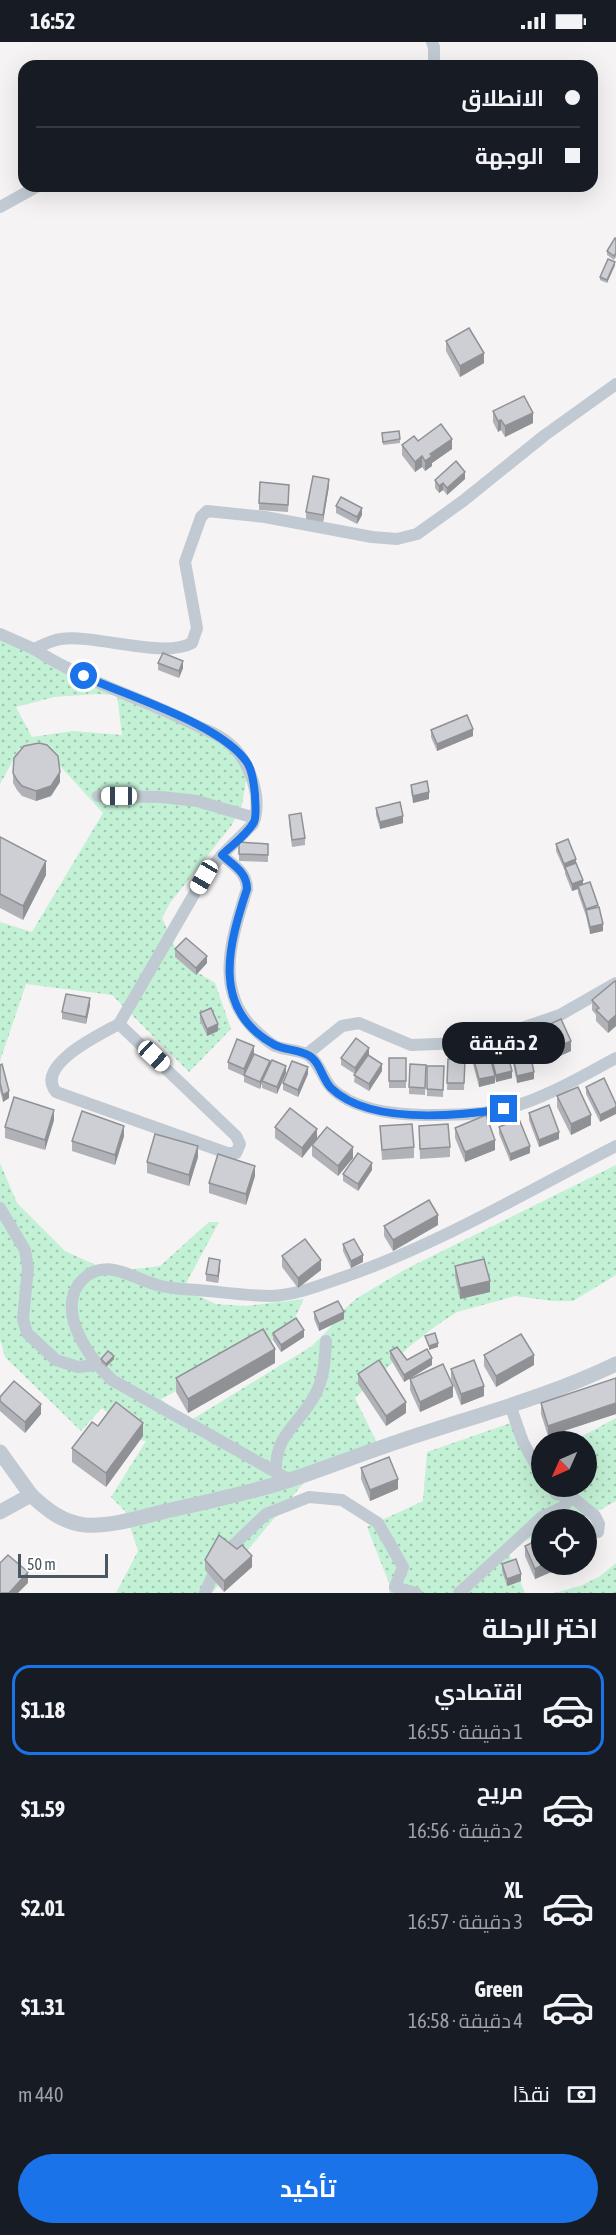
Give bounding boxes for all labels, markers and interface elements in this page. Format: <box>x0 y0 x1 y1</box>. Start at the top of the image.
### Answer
text: 16:52 <box>30 8 75 34</box>
text: الانطلاق <box>461 85 544 111</box>
text: الوجهة <box>475 143 544 169</box>
route start <box>70 662 97 689</box>
car <box>101 787 137 805</box>
car <box>187 857 221 897</box>
callout: 2 دقيقة <box>442 1022 566 1064</box>
text: 2 دقيقة <box>469 1031 538 1054</box>
car <box>135 1037 173 1075</box>
route end <box>490 1095 517 1122</box>
north arrow <box>531 1431 597 1497</box>
map controls <box>531 1431 597 1575</box>
button: locate <box>531 1509 597 1575</box>
scale bar <box>18 1551 108 1578</box>
text: 50 m <box>27 1555 56 1573</box>
text: اختر الرحلة <box>482 1613 598 1644</box>
text: اقتصادي <box>434 1679 523 1705</box>
icon: car <box>541 1683 595 1737</box>
text: $1.18 <box>21 1697 65 1723</box>
text: 1 دقيقة · 16:55 <box>408 1720 523 1743</box>
text: مريح <box>477 1778 523 1804</box>
icon: car <box>541 1782 595 1836</box>
text: $1.59 <box>21 1796 65 1822</box>
text: 2 دقيقة · 16:56 <box>408 1819 523 1842</box>
text: XL <box>505 1877 523 1903</box>
icon: car <box>541 1881 595 1935</box>
text: $2.01 <box>21 1895 65 1921</box>
text: 3 دقيقة · 16:57 <box>408 1910 523 1933</box>
text: Green <box>474 1976 523 2002</box>
icon: car <box>541 1980 595 2034</box>
text: $1.31 <box>21 1994 65 2020</box>
text: 4 دقيقة · 16:58 <box>408 2009 523 2032</box>
icon: cash <box>565 2078 598 2111</box>
text: نقدًا <box>512 2081 550 2107</box>
text: 440 m <box>18 2083 63 2106</box>
button: تأكيد <box>18 2154 598 2223</box>

